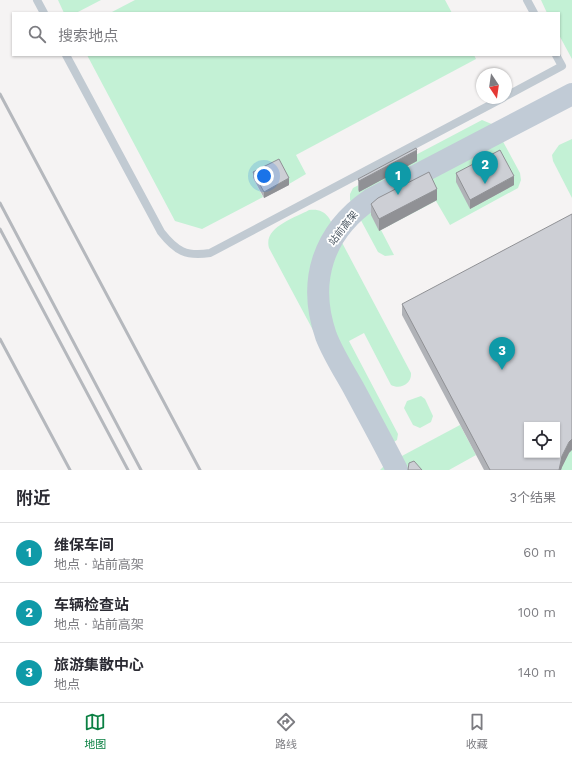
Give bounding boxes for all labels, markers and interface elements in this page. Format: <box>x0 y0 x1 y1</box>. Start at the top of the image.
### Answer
search box <box>12 12 560 56</box>
icon: search <box>26 23 48 45</box>
text: 搜索地点 <box>58 27 118 45</box>
north arrow <box>476 68 512 104</box>
pin: 2 <box>472 151 498 184</box>
pin: 1 <box>385 162 411 195</box>
your location <box>254 166 274 186</box>
street label: 站前高架 <box>326 209 360 247</box>
pin: 3 <box>489 337 515 370</box>
map controls <box>524 422 560 458</box>
button: locate <box>524 422 560 458</box>
text: 附近 <box>16 488 50 508</box>
text: 3个结果 <box>509 490 556 505</box>
text: 维保车间 <box>54 536 114 554</box>
text: 1 <box>26 545 32 560</box>
text: 60 m <box>523 545 556 560</box>
text: 地点 · 站前高架 <box>54 557 144 572</box>
text: 车辆检查站 <box>54 596 129 614</box>
text: 2 <box>25 605 33 620</box>
text: 100 m <box>518 605 556 620</box>
text: 地点 · 站前高架 <box>54 617 144 632</box>
text: 旅游集散中心 <box>54 656 144 674</box>
text: 3 <box>25 665 33 680</box>
text: 140 m <box>518 665 556 680</box>
text: 地点 <box>54 677 80 692</box>
tab: 地图 <box>84 711 106 751</box>
tab: 路线 <box>275 711 297 751</box>
tab: 收藏 <box>466 711 488 751</box>

